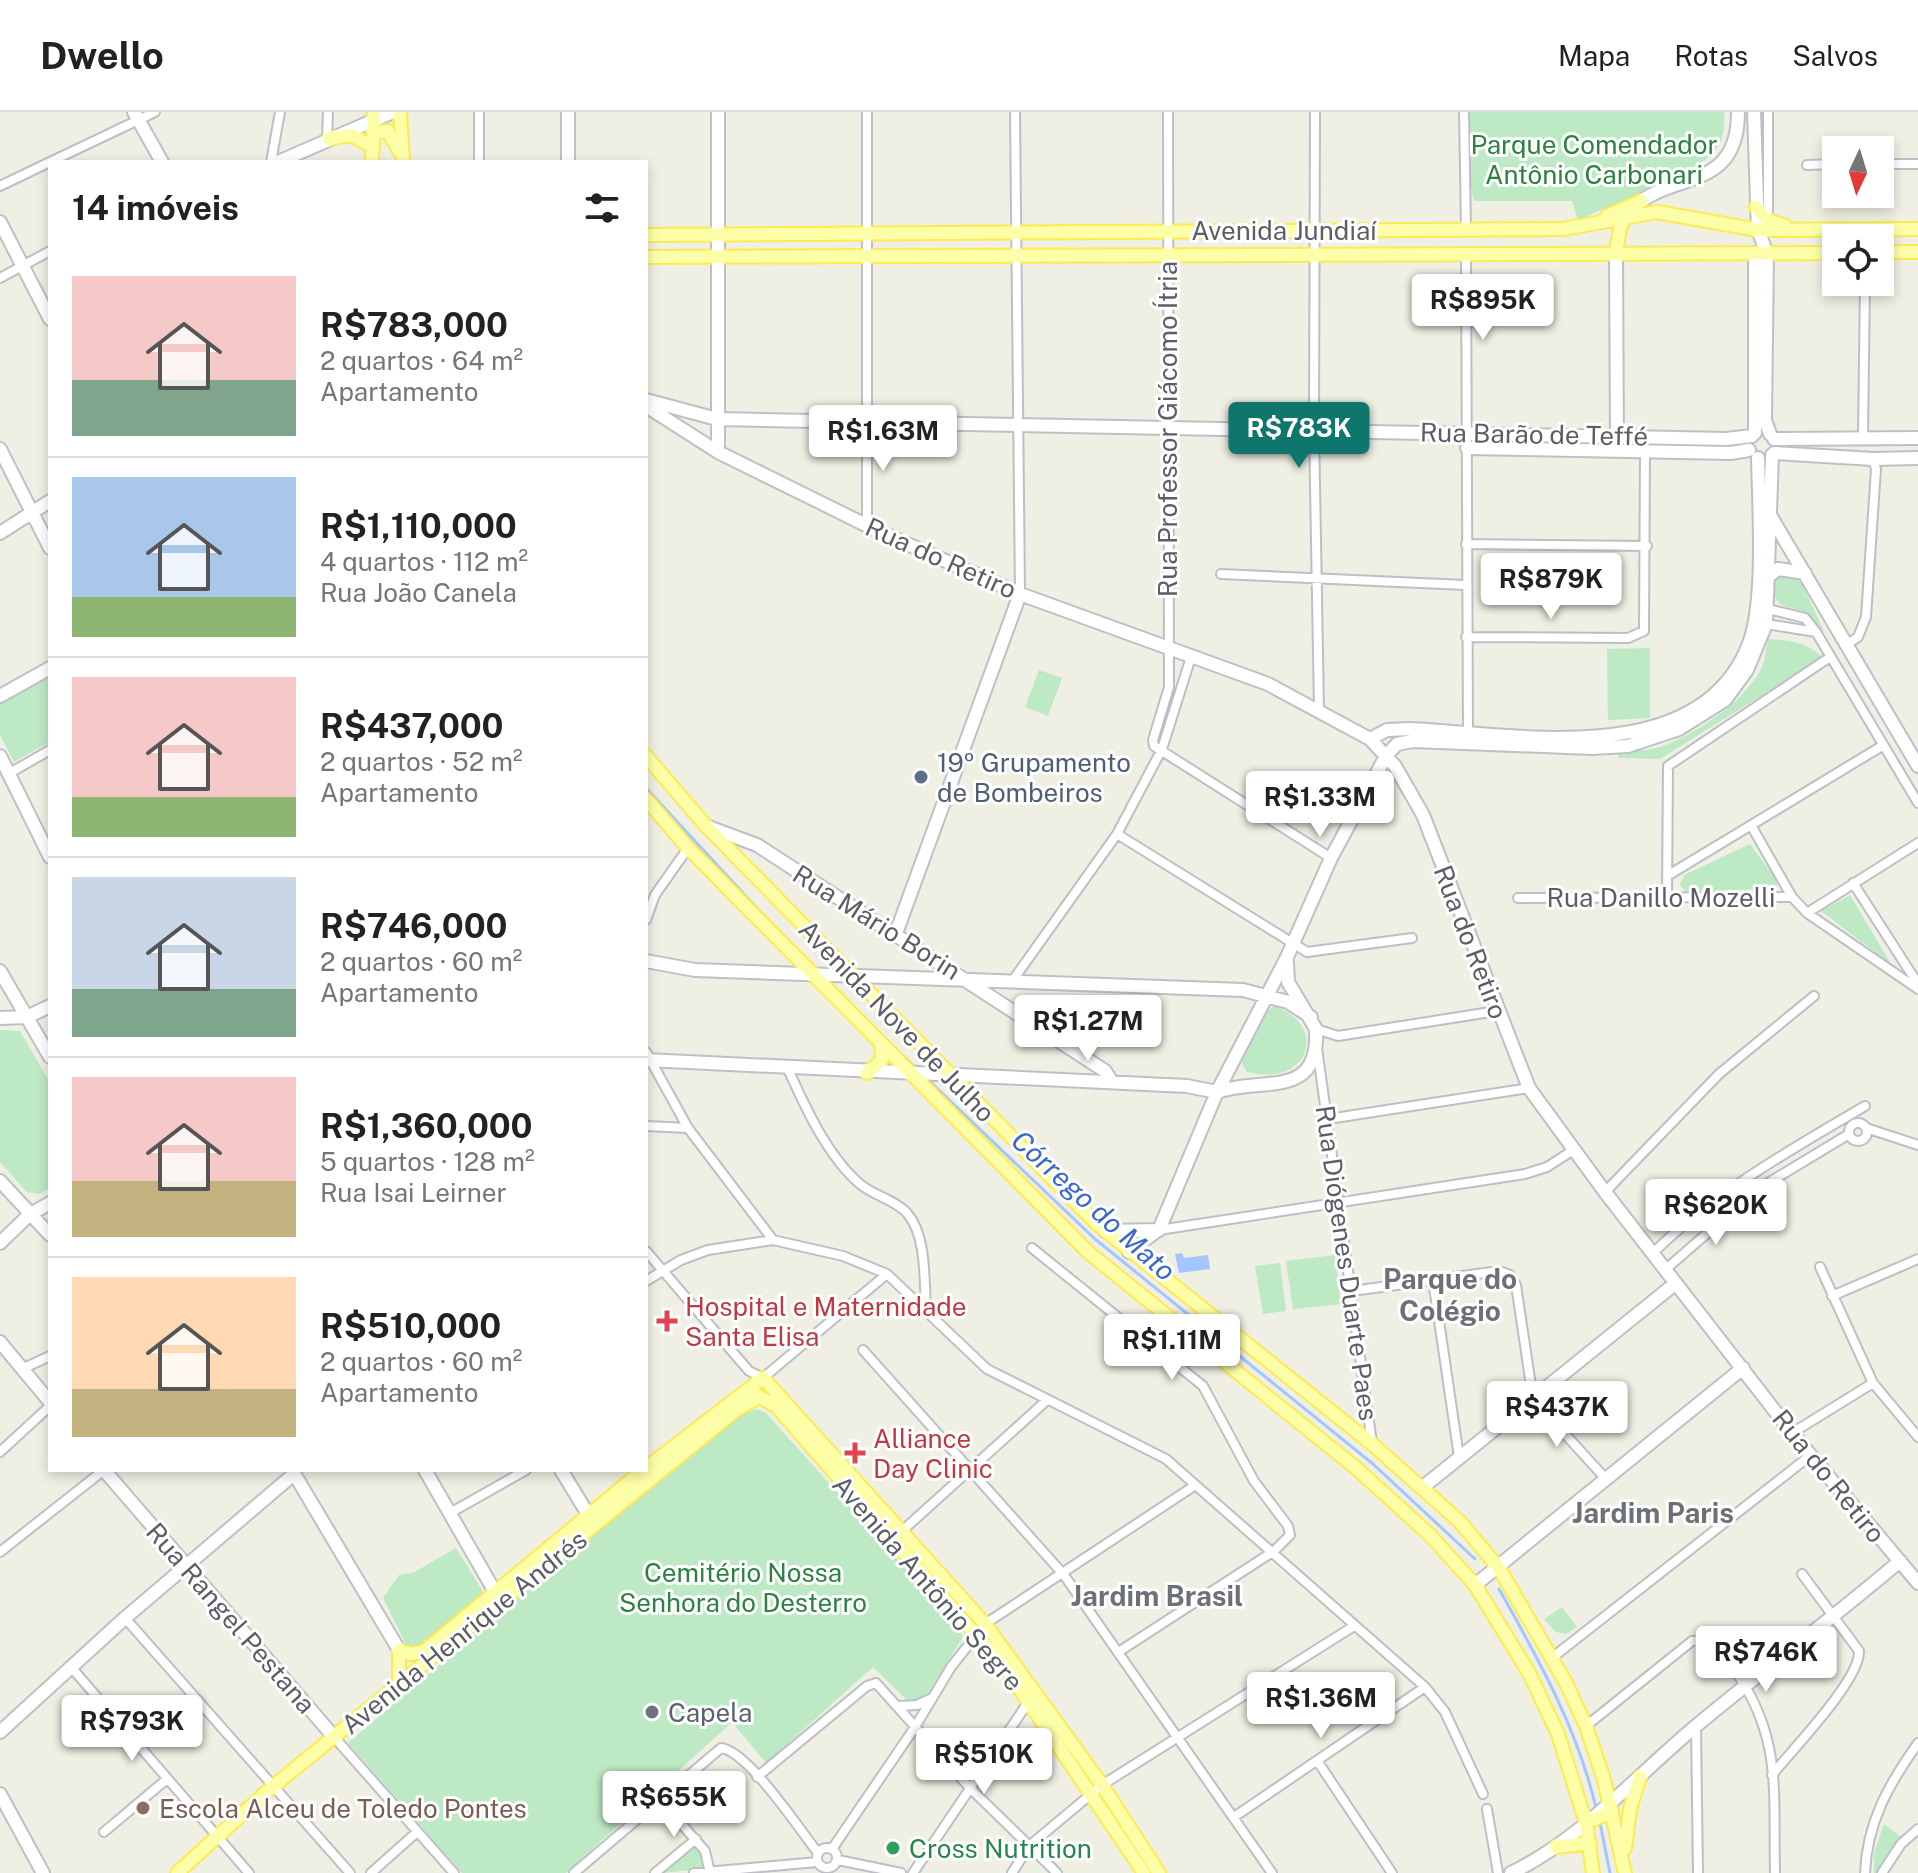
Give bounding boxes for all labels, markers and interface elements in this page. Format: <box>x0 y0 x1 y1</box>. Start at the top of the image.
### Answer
text: Dwello <box>40 33 164 78</box>
text: Mapa <box>1558 39 1630 72</box>
text: Rotas <box>1674 39 1748 72</box>
text: Salvos <box>1792 39 1878 72</box>
park label: Parque Comendador Antônio Carbonari <box>1470 129 1718 190</box>
north arrow <box>1822 136 1894 208</box>
map controls <box>1822 136 1894 296</box>
icon: filters <box>580 186 624 230</box>
text: 14 imóveis <box>72 188 239 228</box>
street label: Avenida Jundiaí <box>1191 215 1377 246</box>
button: locate <box>1822 224 1894 296</box>
street label: Rua Professor Giácomo Ítria <box>1152 261 1183 597</box>
pin: R$895K <box>1418 274 1548 342</box>
text: R$895K <box>1430 284 1536 315</box>
text: R$783,000 <box>320 305 508 345</box>
icon: home <box>136 308 232 404</box>
text: 2 quartos · 64 m² <box>320 345 523 376</box>
text: Apartamento <box>320 376 478 407</box>
pin: R$783K <box>1234 402 1364 470</box>
pin: R$1.63M <box>809 405 957 473</box>
text: R$783K <box>1246 412 1352 443</box>
text: R$1.63M <box>827 415 939 446</box>
street label: Rua Barão de Teffé <box>1420 417 1648 451</box>
text: R$1,110,000 <box>320 506 517 546</box>
icon: home <box>136 509 232 605</box>
street label: Rua do Retiro <box>861 511 1021 605</box>
text: 4 quartos · 112 m² <box>320 546 528 577</box>
pin: R$879K <box>1486 553 1616 621</box>
text: R$879K <box>1499 563 1603 594</box>
text: Rua João Canela <box>320 577 517 608</box>
text: R$437,000 <box>320 706 504 746</box>
icon: home <box>136 709 232 805</box>
text: 2 quartos · 52 m² <box>320 746 523 777</box>
place label: 19º Grupamento de Bombeiros <box>937 747 1131 808</box>
marker: 19º Grupamento de Bombeiros <box>912 768 930 786</box>
pin: R$1.33M <box>1246 771 1394 839</box>
text: Apartamento <box>320 777 478 808</box>
text: R$1.33M <box>1264 781 1376 812</box>
street label: Rua Mário Borin <box>787 858 967 986</box>
street label: Rua do Retiro <box>1428 861 1514 1023</box>
street label: Rua Danillo Mozelli <box>1547 882 1775 913</box>
text: R$746,000 <box>320 906 507 946</box>
icon: home <box>136 909 232 1005</box>
street label: Avenida Nove de Julho <box>793 914 1001 1128</box>
text: 2 quartos · 60 m² <box>320 946 522 977</box>
text: Apartamento <box>320 977 478 1008</box>
pin: R$1.27M <box>1014 995 1162 1063</box>
text: R$1.27M <box>1032 1005 1144 1036</box>
street label: Rua Diógenes Duarte Paes <box>1310 1103 1384 1423</box>
text: R$1,360,000 <box>320 1106 532 1146</box>
icon: home <box>136 1109 232 1205</box>
water label: Córrego do Mato <box>1005 1123 1183 1287</box>
text: 5 quartos · 128 m² <box>320 1146 535 1177</box>
text: Rua Isai Leirner <box>320 1177 507 1208</box>
pin: R$620K <box>1651 1179 1781 1247</box>
text: R$620K <box>1664 1189 1768 1220</box>
district label: Parque do Colégio <box>1383 1262 1517 1327</box>
place label: Hospital e Maternidade Santa Elisa <box>685 1291 967 1352</box>
text: R$510,000 <box>320 1306 501 1346</box>
icon: home <box>136 1309 232 1405</box>
marker: Hospital e Maternidade Santa Elisa <box>656 1310 678 1332</box>
pin: R$1.11M <box>1098 1314 1246 1382</box>
text: R$1.11M <box>1122 1324 1222 1355</box>
text: 2 quartos · 60 m² <box>320 1346 522 1377</box>
text: Apartamento <box>320 1377 478 1408</box>
pin: R$437K <box>1492 1381 1622 1449</box>
text: R$437K <box>1505 1391 1609 1422</box>
street label: Rua do Retiro <box>1766 1403 1892 1549</box>
place label: Alliance Day Clinic <box>873 1423 993 1484</box>
marker: Alliance Day Clinic <box>844 1442 866 1464</box>
street label: Avenida Antônio Segre <box>826 1469 1030 1697</box>
district label: Jardim Paris <box>1572 1496 1734 1529</box>
street label: Rua Rangel Pestana <box>140 1516 322 1720</box>
street label: Avenida Henrique Andrés <box>335 1523 593 1741</box>
park label: Cemitério Nossa Senhora do Desterro <box>619 1557 867 1618</box>
district label: Jardim Brasil <box>1071 1579 1243 1612</box>
pin: R$746K <box>1701 1626 1831 1694</box>
text: R$746K <box>1714 1636 1818 1667</box>
pin: R$1.36M <box>1247 1672 1395 1740</box>
text: R$1.36M <box>1265 1682 1377 1713</box>
pin: R$793K <box>67 1695 197 1763</box>
place label: Capela <box>668 1697 752 1728</box>
marker: Capela <box>643 1703 661 1721</box>
text: R$793K <box>80 1705 184 1736</box>
pin: R$510K <box>919 1728 1049 1796</box>
text: R$510K <box>934 1738 1034 1769</box>
pin: R$655K <box>609 1771 739 1839</box>
text: R$655K <box>621 1781 727 1812</box>
place label: Escola Alceu de Toledo Pontes <box>159 1793 527 1824</box>
marker: Escola Alceu de Toledo Pontes <box>134 1799 152 1817</box>
place label: Cross Nutrition <box>909 1833 1092 1864</box>
marker: Cross Nutrition <box>884 1839 902 1857</box>

